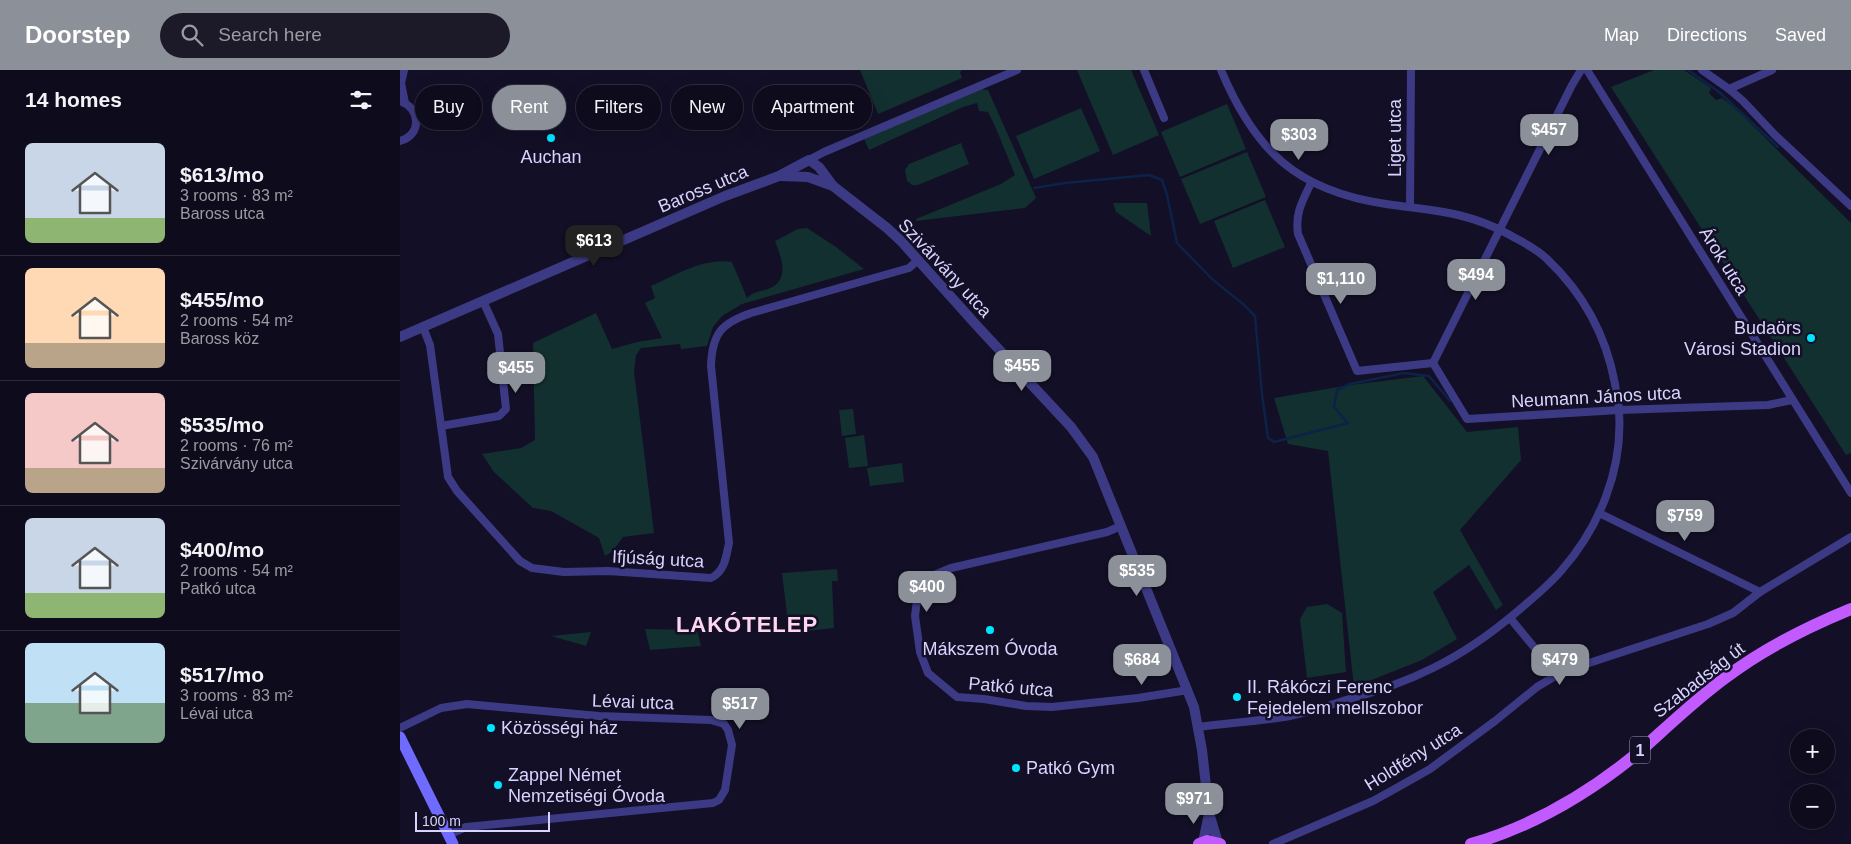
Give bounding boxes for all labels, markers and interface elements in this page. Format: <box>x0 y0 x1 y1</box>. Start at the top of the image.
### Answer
search box <box>160 13 510 58</box>
text: Doorstep <box>25 21 130 48</box>
icon: search <box>178 21 206 49</box>
text: Search here <box>218 24 322 45</box>
text: Map <box>1604 25 1639 45</box>
text: Directions <box>1667 25 1747 45</box>
text: Saved <box>1775 25 1826 45</box>
chip: Buy <box>415 85 482 130</box>
chip: Rent <box>492 85 566 130</box>
chip: Filters <box>576 85 661 130</box>
chip: New <box>671 85 743 130</box>
chip: Apartment <box>753 85 872 130</box>
icon: filters <box>347 86 375 114</box>
text: 14 homes <box>25 88 122 111</box>
street label: Liget utca <box>1385 98 1405 177</box>
pin: $457 <box>1519 114 1579 156</box>
pin: $303 <box>1269 118 1329 161</box>
text: $457 <box>1531 121 1567 138</box>
text: $303 <box>1281 126 1317 143</box>
marker: Auchan <box>545 132 557 144</box>
place label: Auchan <box>520 147 582 167</box>
street label: Baross utca <box>655 161 752 217</box>
icon: home <box>65 163 125 223</box>
text: $613/mo <box>180 163 264 186</box>
text: 3 rooms · 83 m² <box>180 187 293 204</box>
text: Baross utca <box>180 205 264 222</box>
street label: Szivárvány utca <box>894 215 996 322</box>
street label: Árok utca <box>1695 223 1753 299</box>
pin: $613 <box>564 224 624 267</box>
text: $613 <box>576 232 612 249</box>
pin: $494 <box>1446 258 1506 301</box>
pin: $1,110 <box>1300 262 1382 305</box>
text: $494 <box>1458 266 1494 283</box>
text: $1,110 <box>1317 270 1365 287</box>
icon: home <box>65 288 125 348</box>
text: $455/mo <box>180 288 264 311</box>
text: 2 rooms · 54 m² <box>180 312 293 329</box>
place label: Budaörs Városi Stadion <box>1684 318 1801 359</box>
text: Baross köz <box>180 330 259 347</box>
marker: Budaörs Városi Stadion <box>1805 332 1817 344</box>
pin: $455 <box>992 350 1052 392</box>
pin: $455 <box>486 352 546 394</box>
text: $455 <box>1004 357 1040 374</box>
text: $455 <box>498 359 534 376</box>
street label: Neumann János utca <box>1511 383 1682 411</box>
icon: home <box>65 413 125 473</box>
text: $535/mo <box>180 413 264 436</box>
text: 2 rooms · 76 m² <box>180 437 293 454</box>
text: Szivárvány utca <box>180 455 293 472</box>
pin: $759 <box>1655 500 1715 542</box>
text: $759 <box>1667 507 1703 524</box>
icon: home <box>65 538 125 598</box>
text: $400/mo <box>180 538 264 561</box>
street label: Ifjúság utca <box>612 547 705 571</box>
pin: $535 <box>1107 554 1167 597</box>
text: 2 rooms · 54 m² <box>180 562 293 579</box>
text: $535 <box>1119 562 1155 579</box>
pin: $400 <box>897 570 957 613</box>
text: $400 <box>909 578 945 595</box>
text: Patkó utca <box>180 580 256 597</box>
district label: LAKÓTELEP <box>676 612 818 637</box>
marker: Mákszem Óvoda <box>984 624 996 636</box>
place label: Mákszem Óvoda <box>922 638 1059 659</box>
street label: Szabadság út <box>1649 638 1749 722</box>
pin: $684 <box>1112 644 1172 686</box>
pin: $479 <box>1530 644 1590 686</box>
text: $684 <box>1124 651 1160 668</box>
text: $479 <box>1542 651 1578 668</box>
icon: home <box>65 663 125 723</box>
text: $517/mo <box>180 663 264 686</box>
street label: Patkó utca <box>968 673 1055 701</box>
place label: II. Rákóczi Ferenc Fejedelem mellszobor <box>1247 677 1423 718</box>
text: 3 rooms · 83 m² <box>180 687 293 704</box>
pin: $517 <box>710 688 770 730</box>
street label: Lévai utca <box>592 691 675 713</box>
marker: II. Rákóczi Ferenc Fejedelem mellszobor <box>1231 691 1243 703</box>
text: $517 <box>722 695 758 712</box>
text: Lévai utca <box>180 705 253 722</box>
place label: Közösségi ház <box>501 718 618 738</box>
street label: Holdfény utca <box>1361 719 1466 795</box>
marker: Közösségi ház <box>485 722 497 734</box>
map controls <box>1790 729 1835 829</box>
button: + <box>1790 729 1835 774</box>
road number: 1 <box>1630 736 1650 764</box>
place label: Patkó Gym <box>1026 758 1115 778</box>
marker: Patkó Gym <box>1010 762 1022 774</box>
place label: Zappel Német Nemzetiségi Óvoda <box>508 765 666 806</box>
marker: Zappel Német Nemzetiségi Óvoda <box>492 779 504 791</box>
pin: $971 <box>1164 782 1224 825</box>
button: − <box>1790 784 1835 829</box>
text: $971 <box>1176 790 1212 807</box>
scale bar <box>415 809 550 832</box>
text: 100 m <box>422 813 461 829</box>

